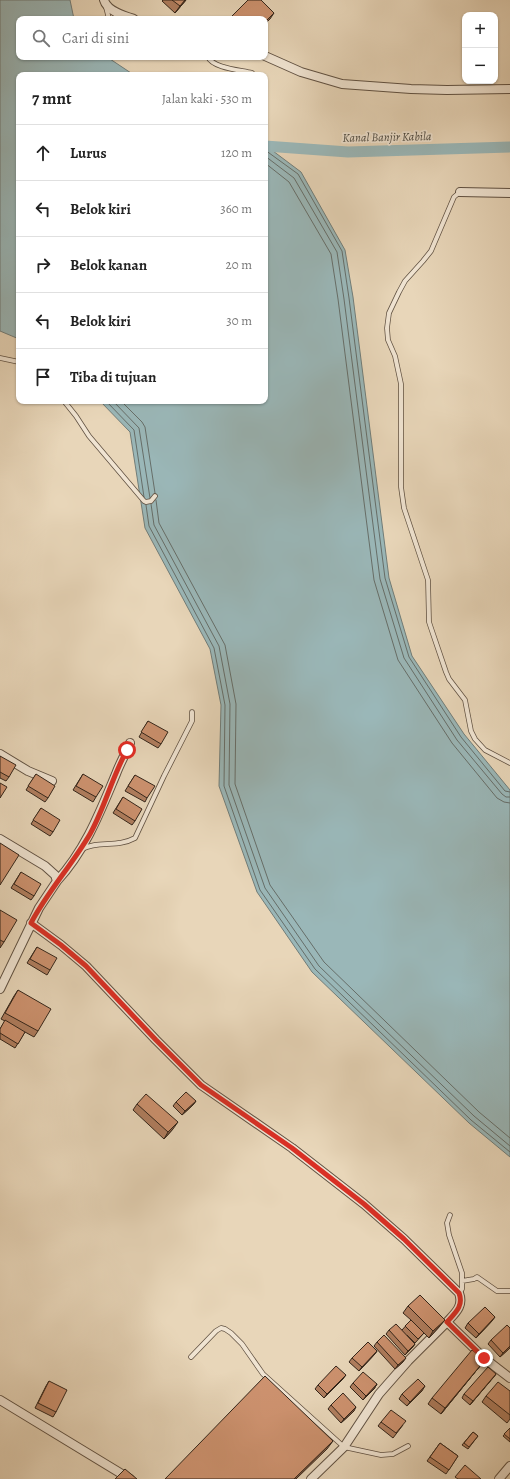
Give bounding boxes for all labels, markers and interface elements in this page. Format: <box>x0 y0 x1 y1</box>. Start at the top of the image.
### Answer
map controls <box>462 12 498 84</box>
button: + <box>462 12 498 48</box>
search box <box>16 16 268 60</box>
icon: search <box>30 27 52 49</box>
text: Cari di sini <box>62 28 129 48</box>
button: − <box>462 48 498 84</box>
text: 7 mnt <box>32 87 72 110</box>
text: Jalan kaki · 530 m <box>162 90 252 107</box>
water label: Kanal Banjir Kabila <box>342 128 432 146</box>
icon: ahead <box>32 142 54 164</box>
text: Lurus <box>70 143 107 163</box>
text: 120 m <box>221 144 252 161</box>
icon: left <box>32 198 54 220</box>
text: Belok kiri <box>70 199 131 219</box>
text: 360 m <box>220 200 252 217</box>
icon: right <box>32 254 54 276</box>
text: Belok kanan <box>70 255 147 275</box>
text: 20 m <box>226 256 252 273</box>
icon: left <box>32 310 54 332</box>
text: Belok kiri <box>70 311 131 331</box>
text: 30 m <box>226 312 252 329</box>
icon: arrive <box>32 366 54 388</box>
text: Tiba di tujuan <box>70 367 156 387</box>
route start <box>118 741 136 759</box>
route end <box>475 1349 493 1367</box>

